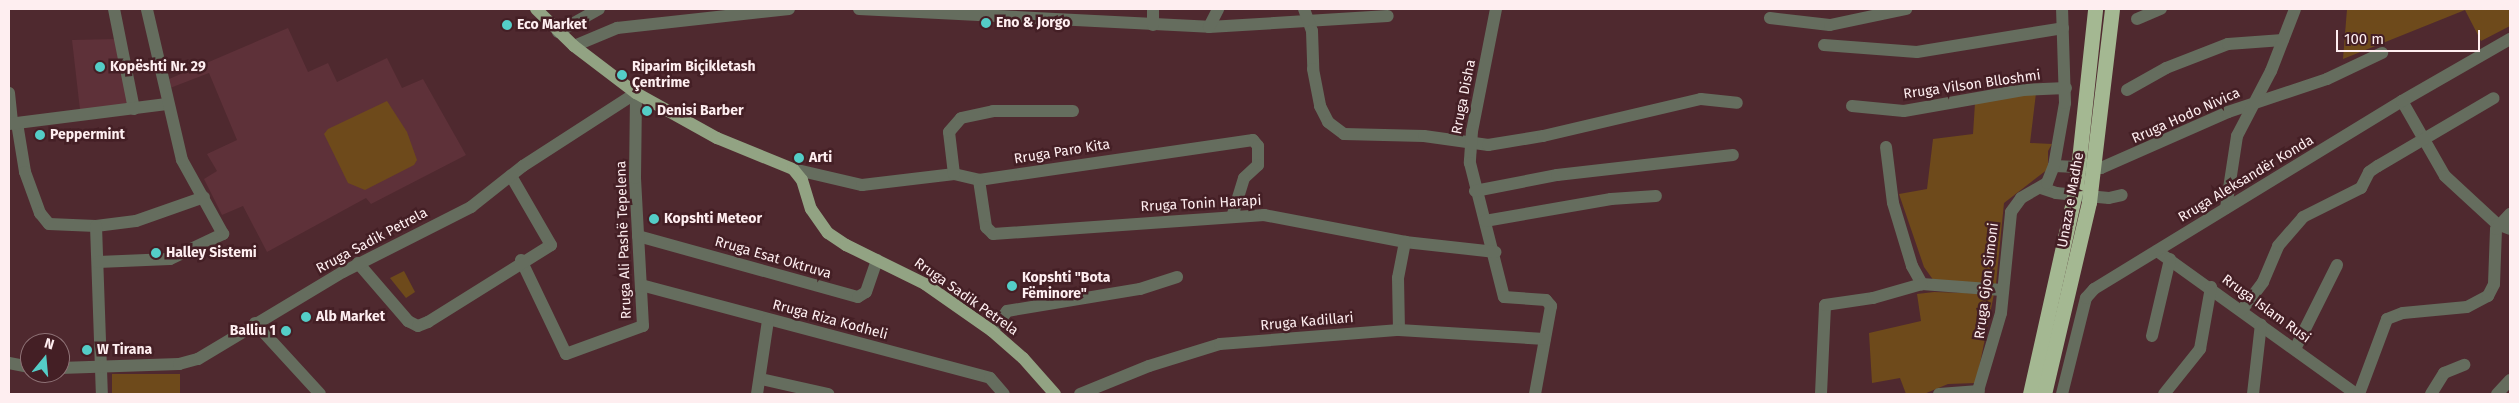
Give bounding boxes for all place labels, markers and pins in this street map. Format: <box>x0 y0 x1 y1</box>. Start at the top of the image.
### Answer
place label: Eno & Jorgo <box>996 15 1070 31</box>
place label: Eco Market <box>517 17 587 33</box>
marker: Eno & Jorgo <box>980 17 992 29</box>
marker: Eco Market <box>501 19 513 31</box>
place label: Kopështi Nr. 29 <box>110 59 206 75</box>
place label: Riparim Biçikletash Çentrime <box>632 59 756 92</box>
marker: Kopështi Nr. 29 <box>94 61 106 73</box>
marker: Riparim Biçikletash Çentrime <box>616 69 628 81</box>
place label: Denisi Barber <box>657 103 744 119</box>
marker: Denisi Barber <box>641 105 653 117</box>
place label: Peppermint <box>50 127 125 143</box>
marker: Peppermint <box>34 129 46 141</box>
place label: Arti <box>809 150 832 166</box>
marker: Arti <box>793 152 805 164</box>
place label: Kopshti Meteor <box>664 211 762 227</box>
marker: Kopshti Meteor <box>648 213 660 225</box>
place label: Halley Sistemi <box>166 245 257 261</box>
marker: Halley Sistemi <box>150 247 162 259</box>
place label: Kopshti "Bota Fëminore" <box>1022 270 1111 302</box>
marker: Kopshti "Bota Fëminore" <box>1006 280 1018 292</box>
place label: Alb Market <box>316 309 385 325</box>
marker: Alb Market <box>300 311 312 323</box>
place label: Balliu 1 <box>230 323 276 339</box>
marker: Balliu 1 <box>280 325 292 337</box>
place label: W Tirana <box>97 342 152 358</box>
marker: W Tirana <box>81 344 93 356</box>

